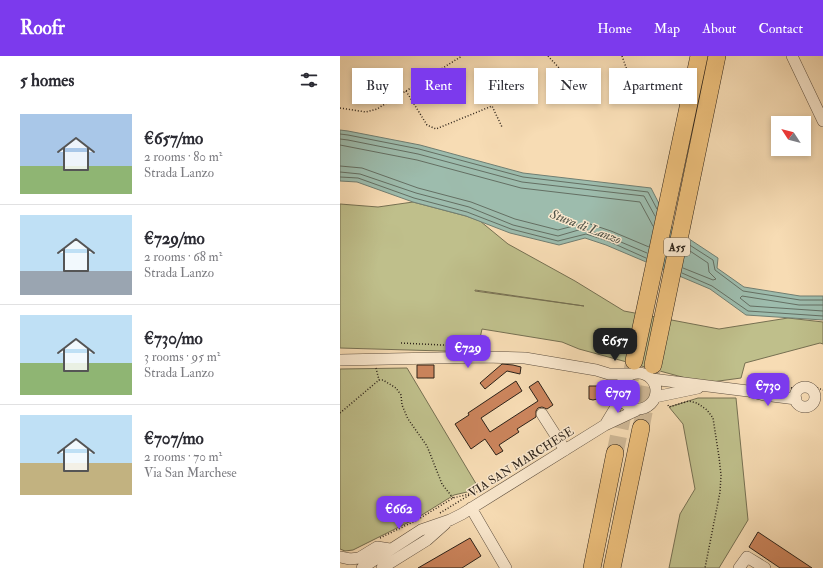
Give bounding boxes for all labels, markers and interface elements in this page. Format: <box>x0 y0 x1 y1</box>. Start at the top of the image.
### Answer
text: Roofr <box>20 16 65 40</box>
text: Home <box>597 20 632 37</box>
text: Map <box>654 20 680 37</box>
text: About <box>702 20 736 37</box>
text: Contact <box>758 20 803 37</box>
chip: Buy <box>352 68 403 104</box>
chip: Rent <box>411 68 466 104</box>
chip: Filters <box>474 68 538 104</box>
chip: New <box>546 68 601 104</box>
chip: Apartment <box>609 68 697 104</box>
icon: filters <box>298 69 320 91</box>
text: 5 homes <box>20 70 74 91</box>
north arrow <box>771 116 811 156</box>
map controls <box>771 116 811 156</box>
text: €657/mo <box>144 128 203 149</box>
icon: home <box>52 130 100 178</box>
text: 2 rooms · 80 m² <box>144 149 222 165</box>
text: Strada Lanzo <box>144 165 214 181</box>
water label: Stura di Lanzo <box>547 206 624 248</box>
text: €729/mo <box>144 228 205 249</box>
icon: home <box>52 231 100 279</box>
road number: A55 <box>664 238 690 256</box>
text: 2 rooms · 68 m² <box>144 249 222 265</box>
text: Strada Lanzo <box>144 265 214 281</box>
text: €730/mo <box>144 328 203 349</box>
pin: €657 <box>591 328 639 362</box>
icon: home <box>52 331 100 379</box>
text: €657 <box>602 333 628 349</box>
pin: €729 <box>444 335 492 369</box>
text: €729 <box>455 340 481 356</box>
text: 3 rooms · 95 m² <box>144 349 220 365</box>
text: Strada Lanzo <box>144 365 214 381</box>
pin: €730 <box>744 373 792 407</box>
text: €730 <box>755 378 781 394</box>
pin: €707 <box>594 380 642 414</box>
text: €707 <box>605 385 631 401</box>
street label: VIA SAN MARCHESE <box>466 424 577 501</box>
text: €707/mo <box>144 428 204 449</box>
icon: home <box>52 431 100 479</box>
text: 2 rooms · 70 m² <box>144 449 222 465</box>
text: Via San Marchese <box>144 465 237 481</box>
pin: €662 <box>375 496 423 530</box>
text: €662 <box>385 501 413 517</box>

